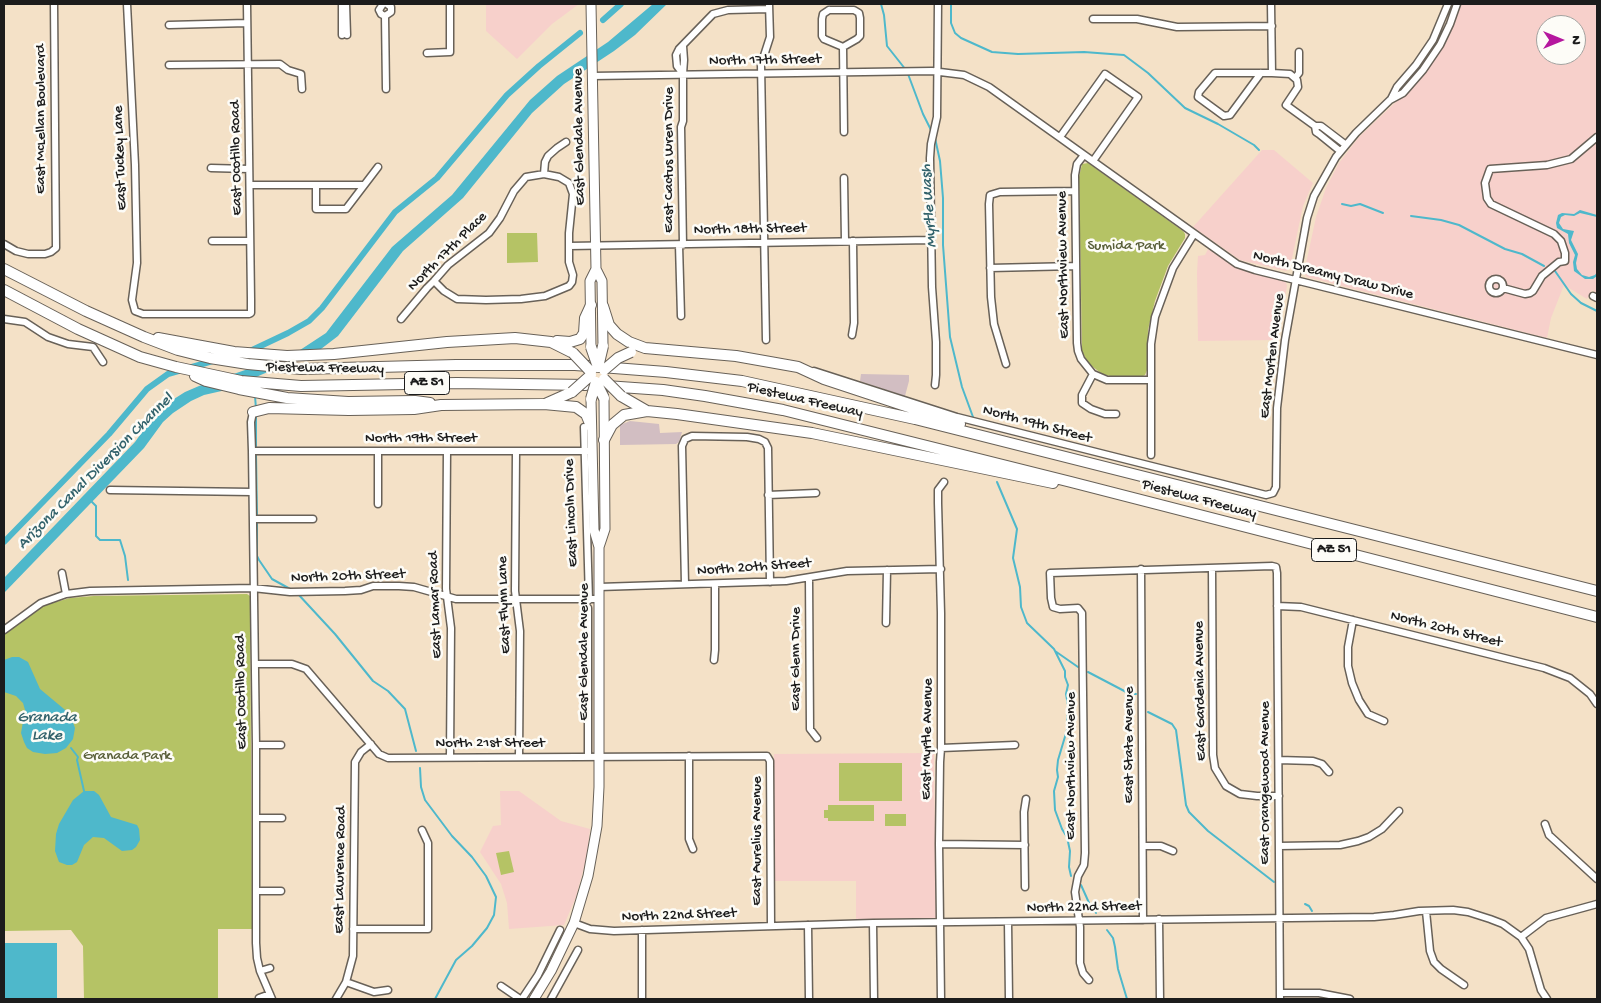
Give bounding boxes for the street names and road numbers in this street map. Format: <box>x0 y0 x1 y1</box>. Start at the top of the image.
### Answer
street label: East McLellan Boulevard <box>33 44 51 194</box>
street label: North 17th Street <box>709 51 821 71</box>
street label: East Glendale Avenue <box>570 68 590 206</box>
street label: East Cactus Wren Drive <box>661 87 679 233</box>
street label: East Ocotillo Road <box>227 100 247 216</box>
street label: East Tuckey Lane <box>110 105 132 211</box>
street label: East Northview Avenue <box>1054 191 1074 339</box>
street label: North 17th Place <box>405 209 491 295</box>
street label: North 18th Street <box>694 220 806 240</box>
street label: North Dreamy Draw Drive <box>1251 247 1415 305</box>
street label: East Morten Avenue <box>1256 292 1290 420</box>
street label: Piestewa Freeway <box>266 359 384 379</box>
road number: AZ 51 <box>404 372 450 394</box>
street label: Piestewa Freeway <box>746 379 864 423</box>
street label: North 19th Street <box>981 402 1093 448</box>
street label: North 19th Street <box>365 430 477 448</box>
street label: East Lincoln Drive <box>561 459 583 567</box>
street label: Piestewa Freeway <box>1140 476 1258 524</box>
road number: AZ 51 <box>1312 538 1356 562</box>
street label: East Lamar Road <box>425 551 447 659</box>
street label: North 20th Street <box>696 555 812 581</box>
street label: East Flynn Lane <box>494 556 516 654</box>
street label: North 20th Street <box>291 566 405 588</box>
street label: East Glendale Avenue <box>576 583 594 721</box>
street label: East Glenn Drive <box>788 607 806 711</box>
street label: North 20th Street <box>1388 607 1504 653</box>
street label: East Gardenia Avenue <box>1191 621 1211 761</box>
street label: East Ocotillo Road <box>232 634 252 750</box>
street label: East Myrtle Avenue <box>918 678 938 800</box>
street label: East State Avenue <box>1121 687 1139 803</box>
street label: East Northview Avenue <box>1063 692 1081 840</box>
street label: East Orangewood Avenue <box>1257 701 1275 865</box>
street label: North 21st Street <box>435 735 545 753</box>
street label: East Aurelius Avenue <box>749 776 767 906</box>
street label: East Lawrence Road <box>331 806 351 934</box>
street label: North 22nd Street <box>1026 898 1142 918</box>
street label: North 22nd Street <box>621 905 737 927</box>

